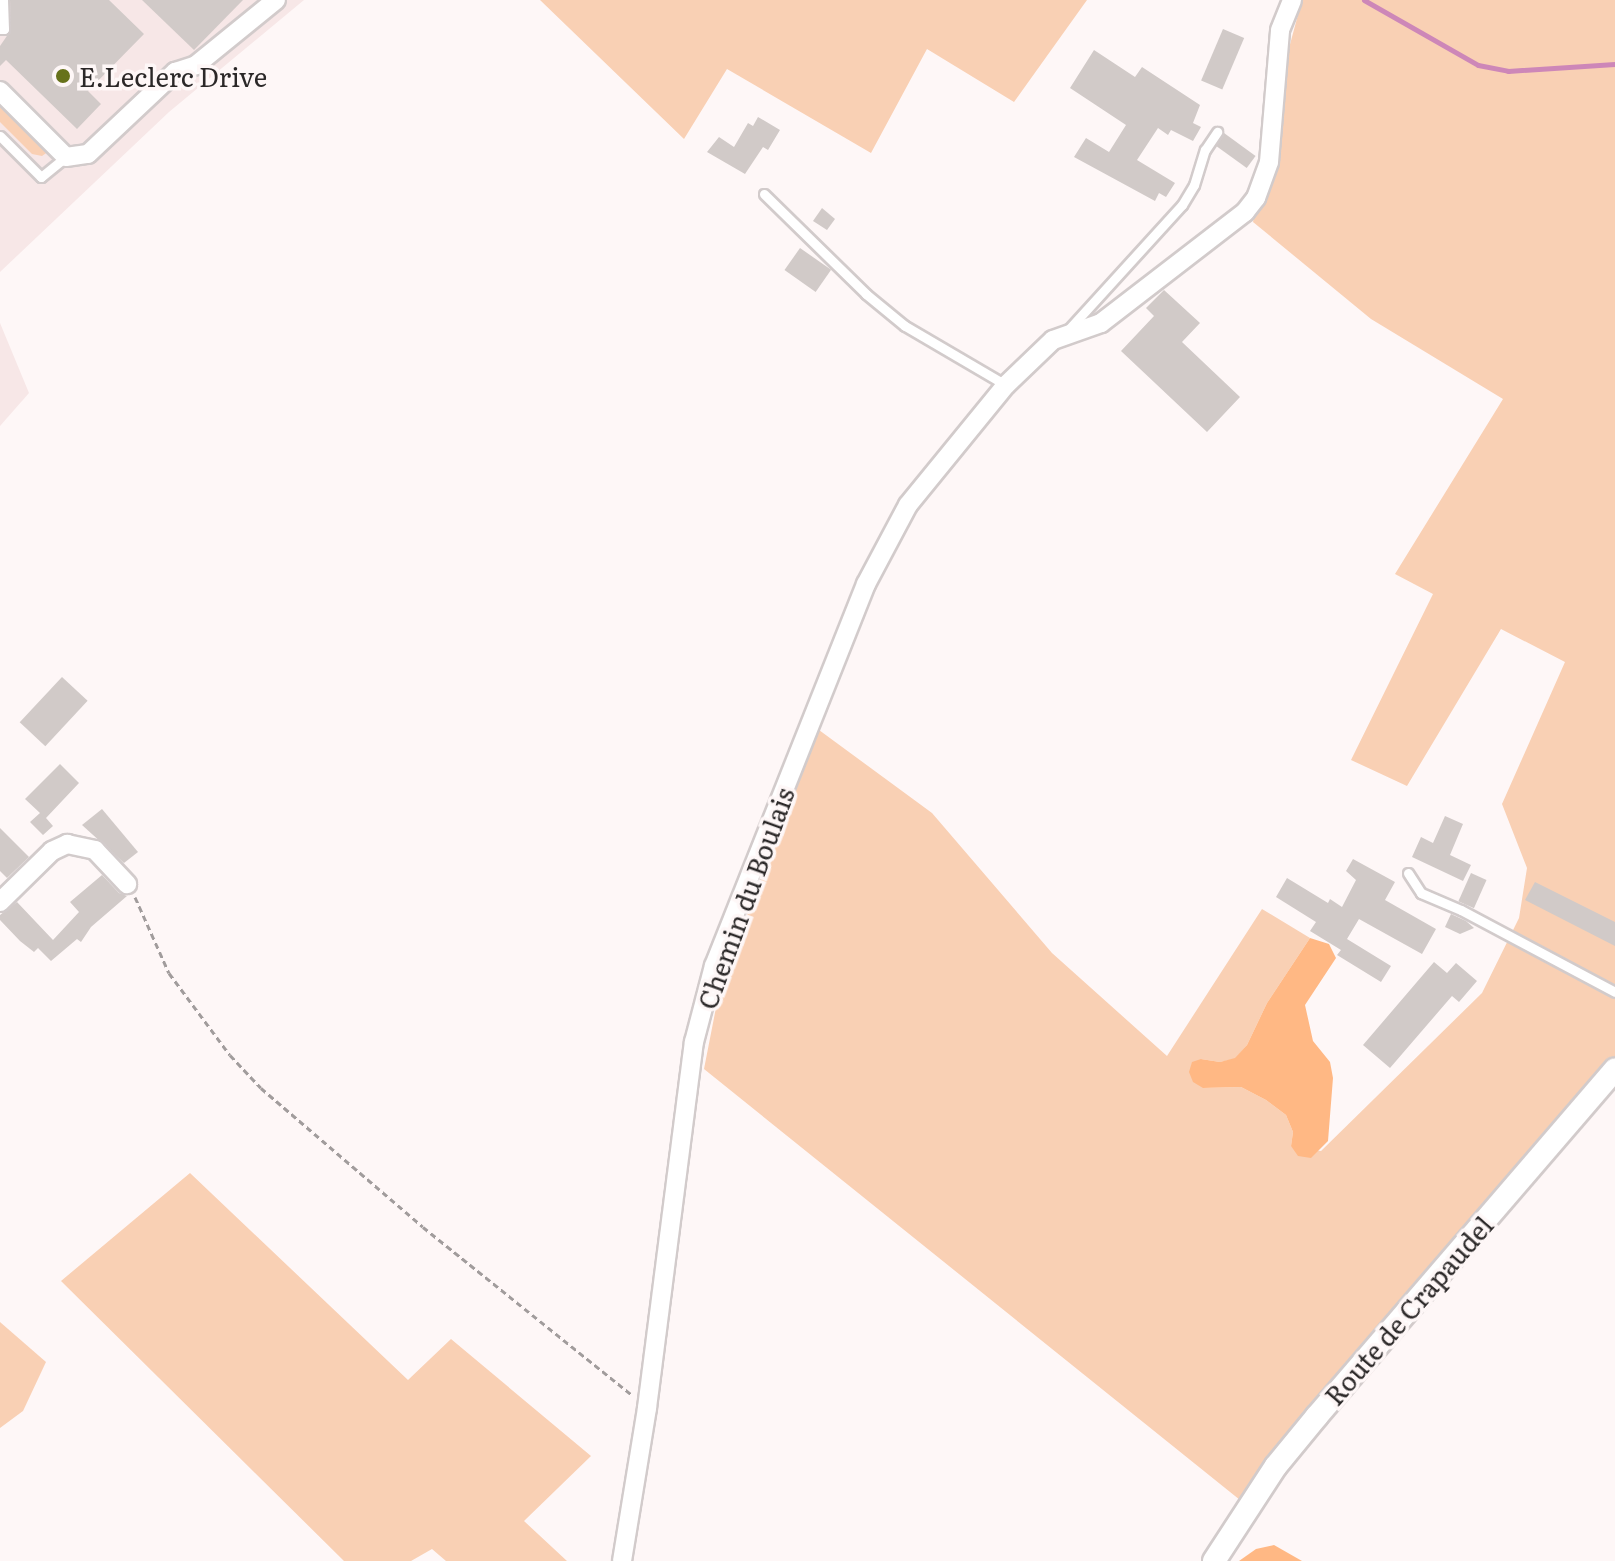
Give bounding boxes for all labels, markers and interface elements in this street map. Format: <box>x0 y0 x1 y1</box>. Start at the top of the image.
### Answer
place label: E.Leclerc Drive <box>79 60 267 92</box>
marker: E.Leclerc Drive <box>54 67 72 85</box>
street label: Chemin du Boulais <box>690 783 800 1013</box>
street label: Route de Crapaudel <box>1318 1209 1498 1411</box>

